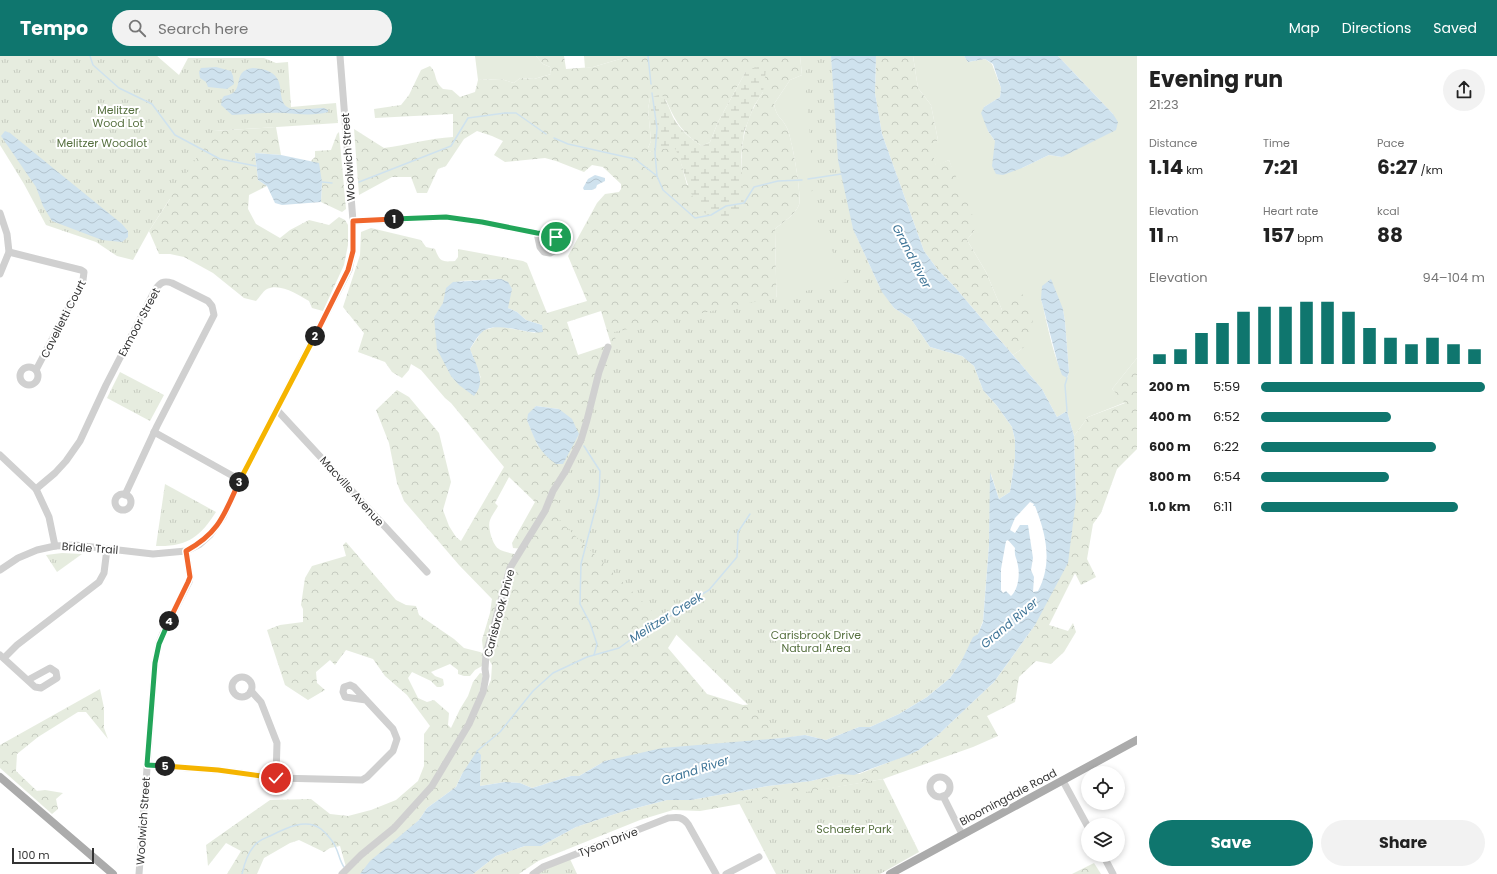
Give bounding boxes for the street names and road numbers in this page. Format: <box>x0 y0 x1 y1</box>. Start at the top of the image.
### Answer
street label: Woolwich Street <box>337 112 359 202</box>
street label: Cavelletti Court <box>36 277 90 361</box>
street label: Exmoor Street <box>114 285 164 359</box>
street label: Macville Avenue <box>316 453 388 530</box>
street label: Bridle Trail <box>61 538 119 558</box>
street label: Carisbrook Drive <box>480 567 518 659</box>
street label: Bloomingdale Road <box>957 765 1059 829</box>
street label: Woolwich Street <box>132 776 154 866</box>
street label: Tyson Drive <box>576 823 640 861</box>

